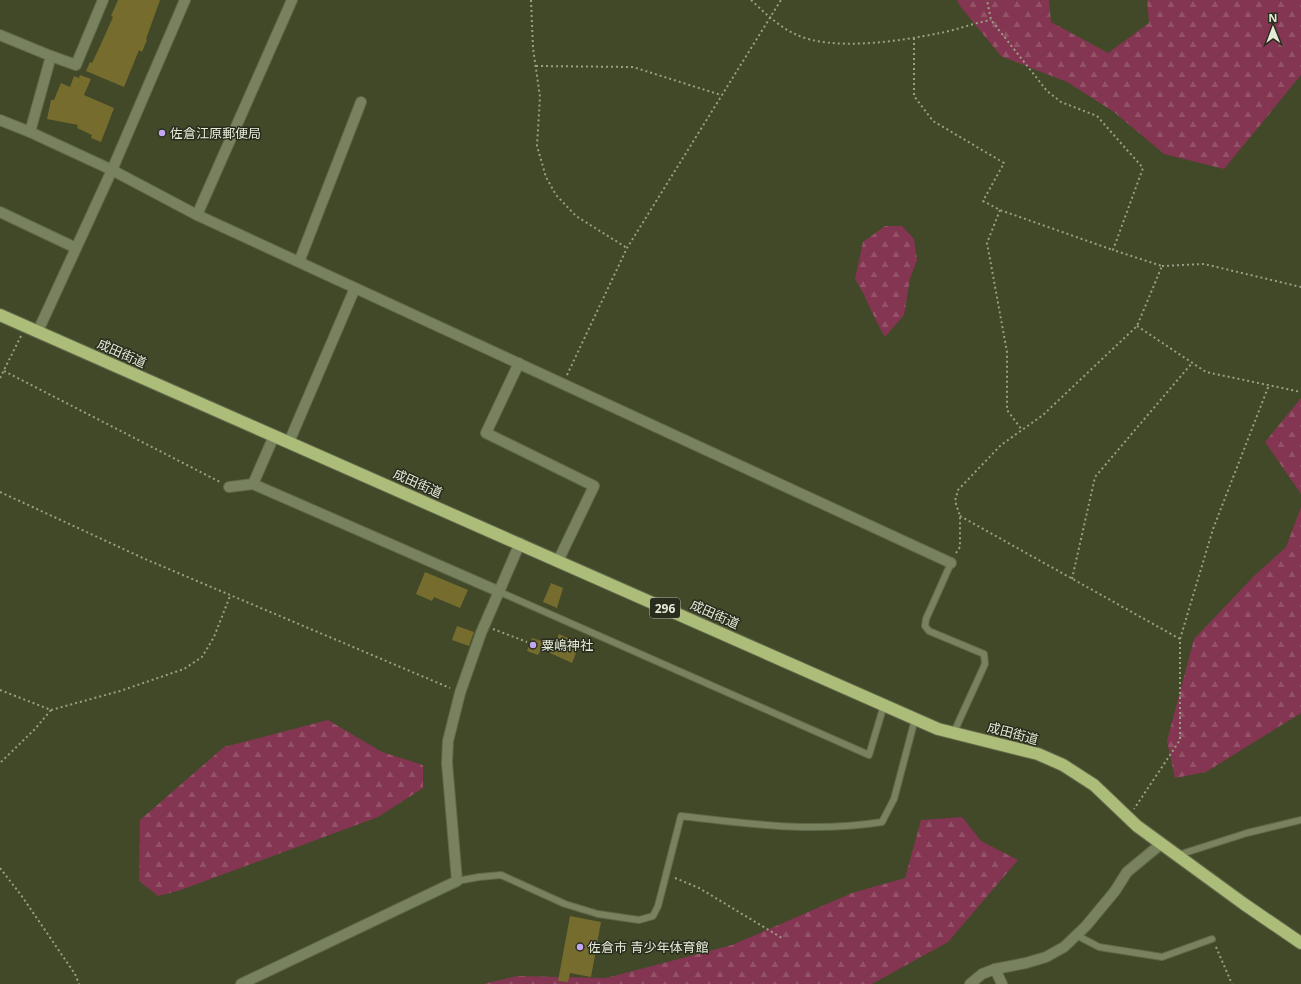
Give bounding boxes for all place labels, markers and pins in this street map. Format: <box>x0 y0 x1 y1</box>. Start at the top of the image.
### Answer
place label: 佐倉江原郵便局 <box>170 124 261 142</box>
marker: 佐倉江原郵便局 <box>157 128 167 138</box>
place label: 粟嶋神社 <box>541 636 593 654</box>
marker: 粟嶋神社 <box>528 640 538 650</box>
place label: 佐倉市 青少年体育館 <box>588 938 708 956</box>
marker: 佐倉市 青少年体育館 <box>575 942 585 952</box>

